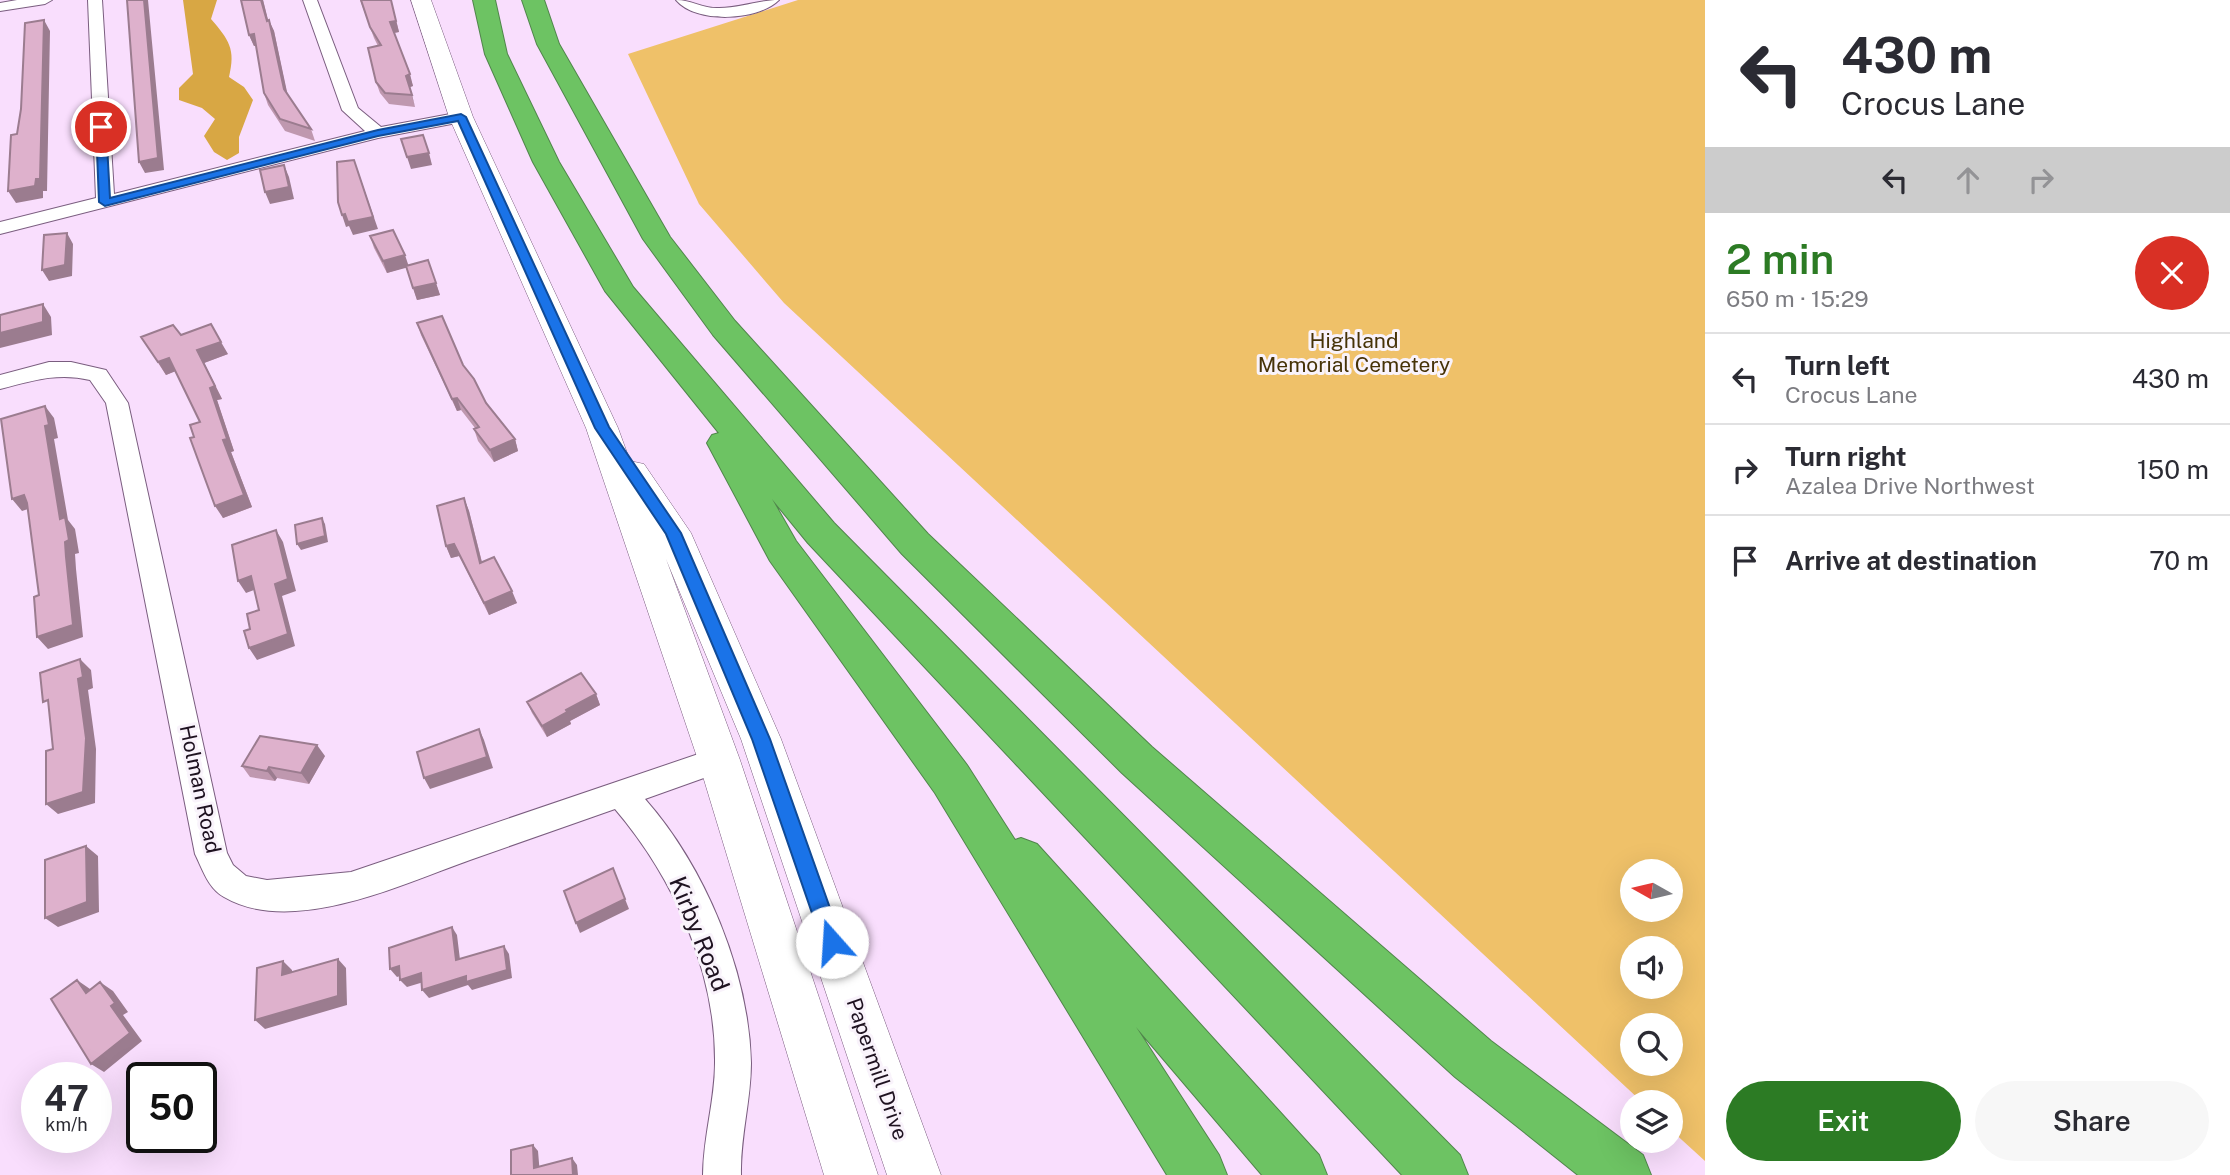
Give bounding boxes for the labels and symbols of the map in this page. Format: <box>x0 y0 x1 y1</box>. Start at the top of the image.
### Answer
pin <box>71 97 131 157</box>
park label: Highland Memorial Cemetery <box>1258 328 1450 377</box>
street label: Holman Road <box>175 722 226 855</box>
north arrow <box>1620 859 1684 922</box>
street label: Kirby Road <box>664 872 736 995</box>
position arrow <box>795 905 869 979</box>
street label: Papermill Drive <box>841 994 913 1143</box>
speed limit sign: 50 <box>126 1062 217 1153</box>

